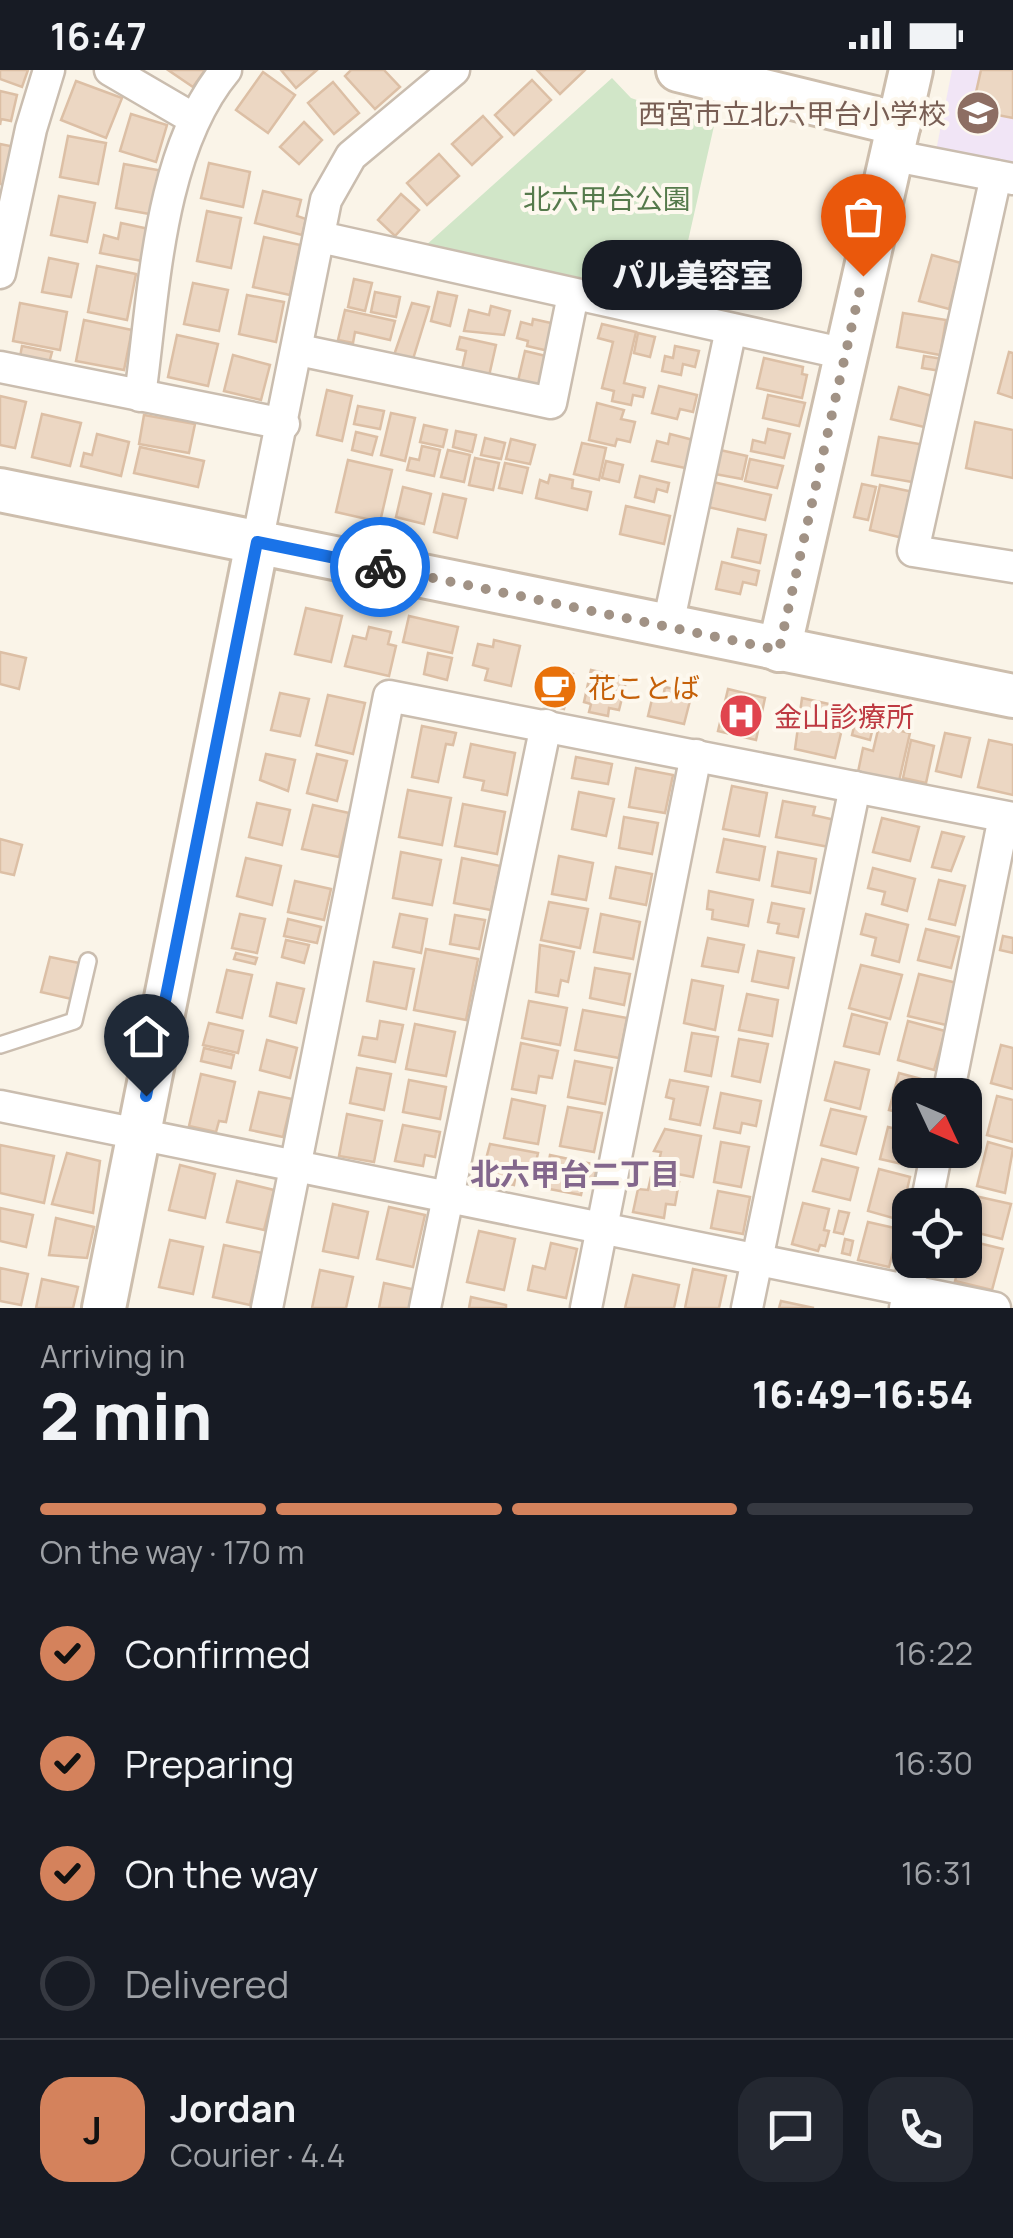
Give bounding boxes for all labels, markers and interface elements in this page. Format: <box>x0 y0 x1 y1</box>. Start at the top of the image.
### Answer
text: 16:47 <box>50 9 147 61</box>
school or university icon: 西宮市立北六甲台小学校 <box>955 90 1001 136</box>
place label: 西宮市立北六甲台小学校 <box>638 94 946 132</box>
pin <box>821 174 906 277</box>
park label: 北六甲台公園 <box>523 179 691 217</box>
icon: bag <box>836 189 891 244</box>
callout: パル美容室 <box>583 241 803 311</box>
text: パル美容室 <box>612 253 772 297</box>
courier <box>330 517 430 617</box>
icon: bike <box>353 540 408 595</box>
cafe icon: 花ことば <box>532 664 578 710</box>
place label: 花ことば <box>588 668 700 706</box>
hospital icon: 金山診療所 <box>718 693 764 739</box>
place label: 金山診療所 <box>774 697 914 735</box>
pin <box>104 994 189 1097</box>
icon: home <box>119 1009 174 1064</box>
north arrow <box>892 1078 982 1168</box>
map controls <box>892 1078 982 1278</box>
district label: 北六甲台二丁目 <box>470 1153 680 1194</box>
button: locate <box>892 1188 982 1278</box>
text: Arriving in <box>40 1334 185 1378</box>
text: 16:49–16:54 <box>752 1367 973 1419</box>
text: 2 min <box>40 1371 212 1460</box>
text: On the way · 170 m <box>40 1530 304 1574</box>
icon: check <box>40 1626 95 1681</box>
text: Confirmed <box>125 1627 311 1679</box>
text: 16:22 <box>895 1631 973 1675</box>
icon: check <box>40 1736 95 1791</box>
text: Preparing <box>125 1737 294 1789</box>
text: 16:30 <box>894 1741 973 1785</box>
icon: check <box>40 1846 95 1901</box>
text: On the way <box>125 1847 318 1899</box>
text: 16:31 <box>901 1851 973 1895</box>
text: Delivered <box>125 1957 289 2009</box>
button: chat <box>738 2077 843 2182</box>
button: phone <box>868 2077 973 2182</box>
text: Jordan <box>170 2081 296 2133</box>
text: J <box>83 2103 102 2155</box>
text: Courier · 4.4 <box>170 2133 345 2177</box>

